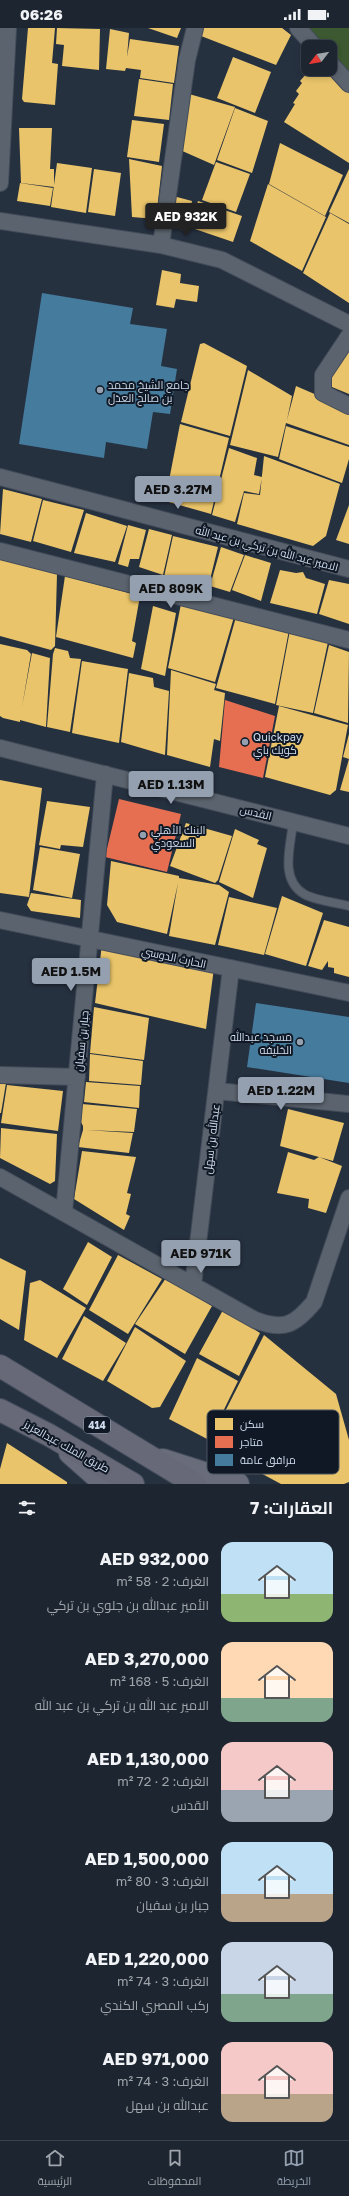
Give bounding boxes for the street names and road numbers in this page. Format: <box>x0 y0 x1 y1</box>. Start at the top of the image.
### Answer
street label: الامير عبد الله بن تركي بن عبد الله <box>193 522 340 576</box>
street label: القدس <box>239 802 273 823</box>
street label: الحارث الدوسي <box>140 944 208 972</box>
street label: جبار بن سفيان <box>71 1010 92 1072</box>
street label: عبدالله بن سهل <box>199 1103 223 1175</box>
street label: طريق الملك عبدالعزيز <box>21 1417 112 1476</box>
road number: 414 <box>84 1417 110 1433</box>

